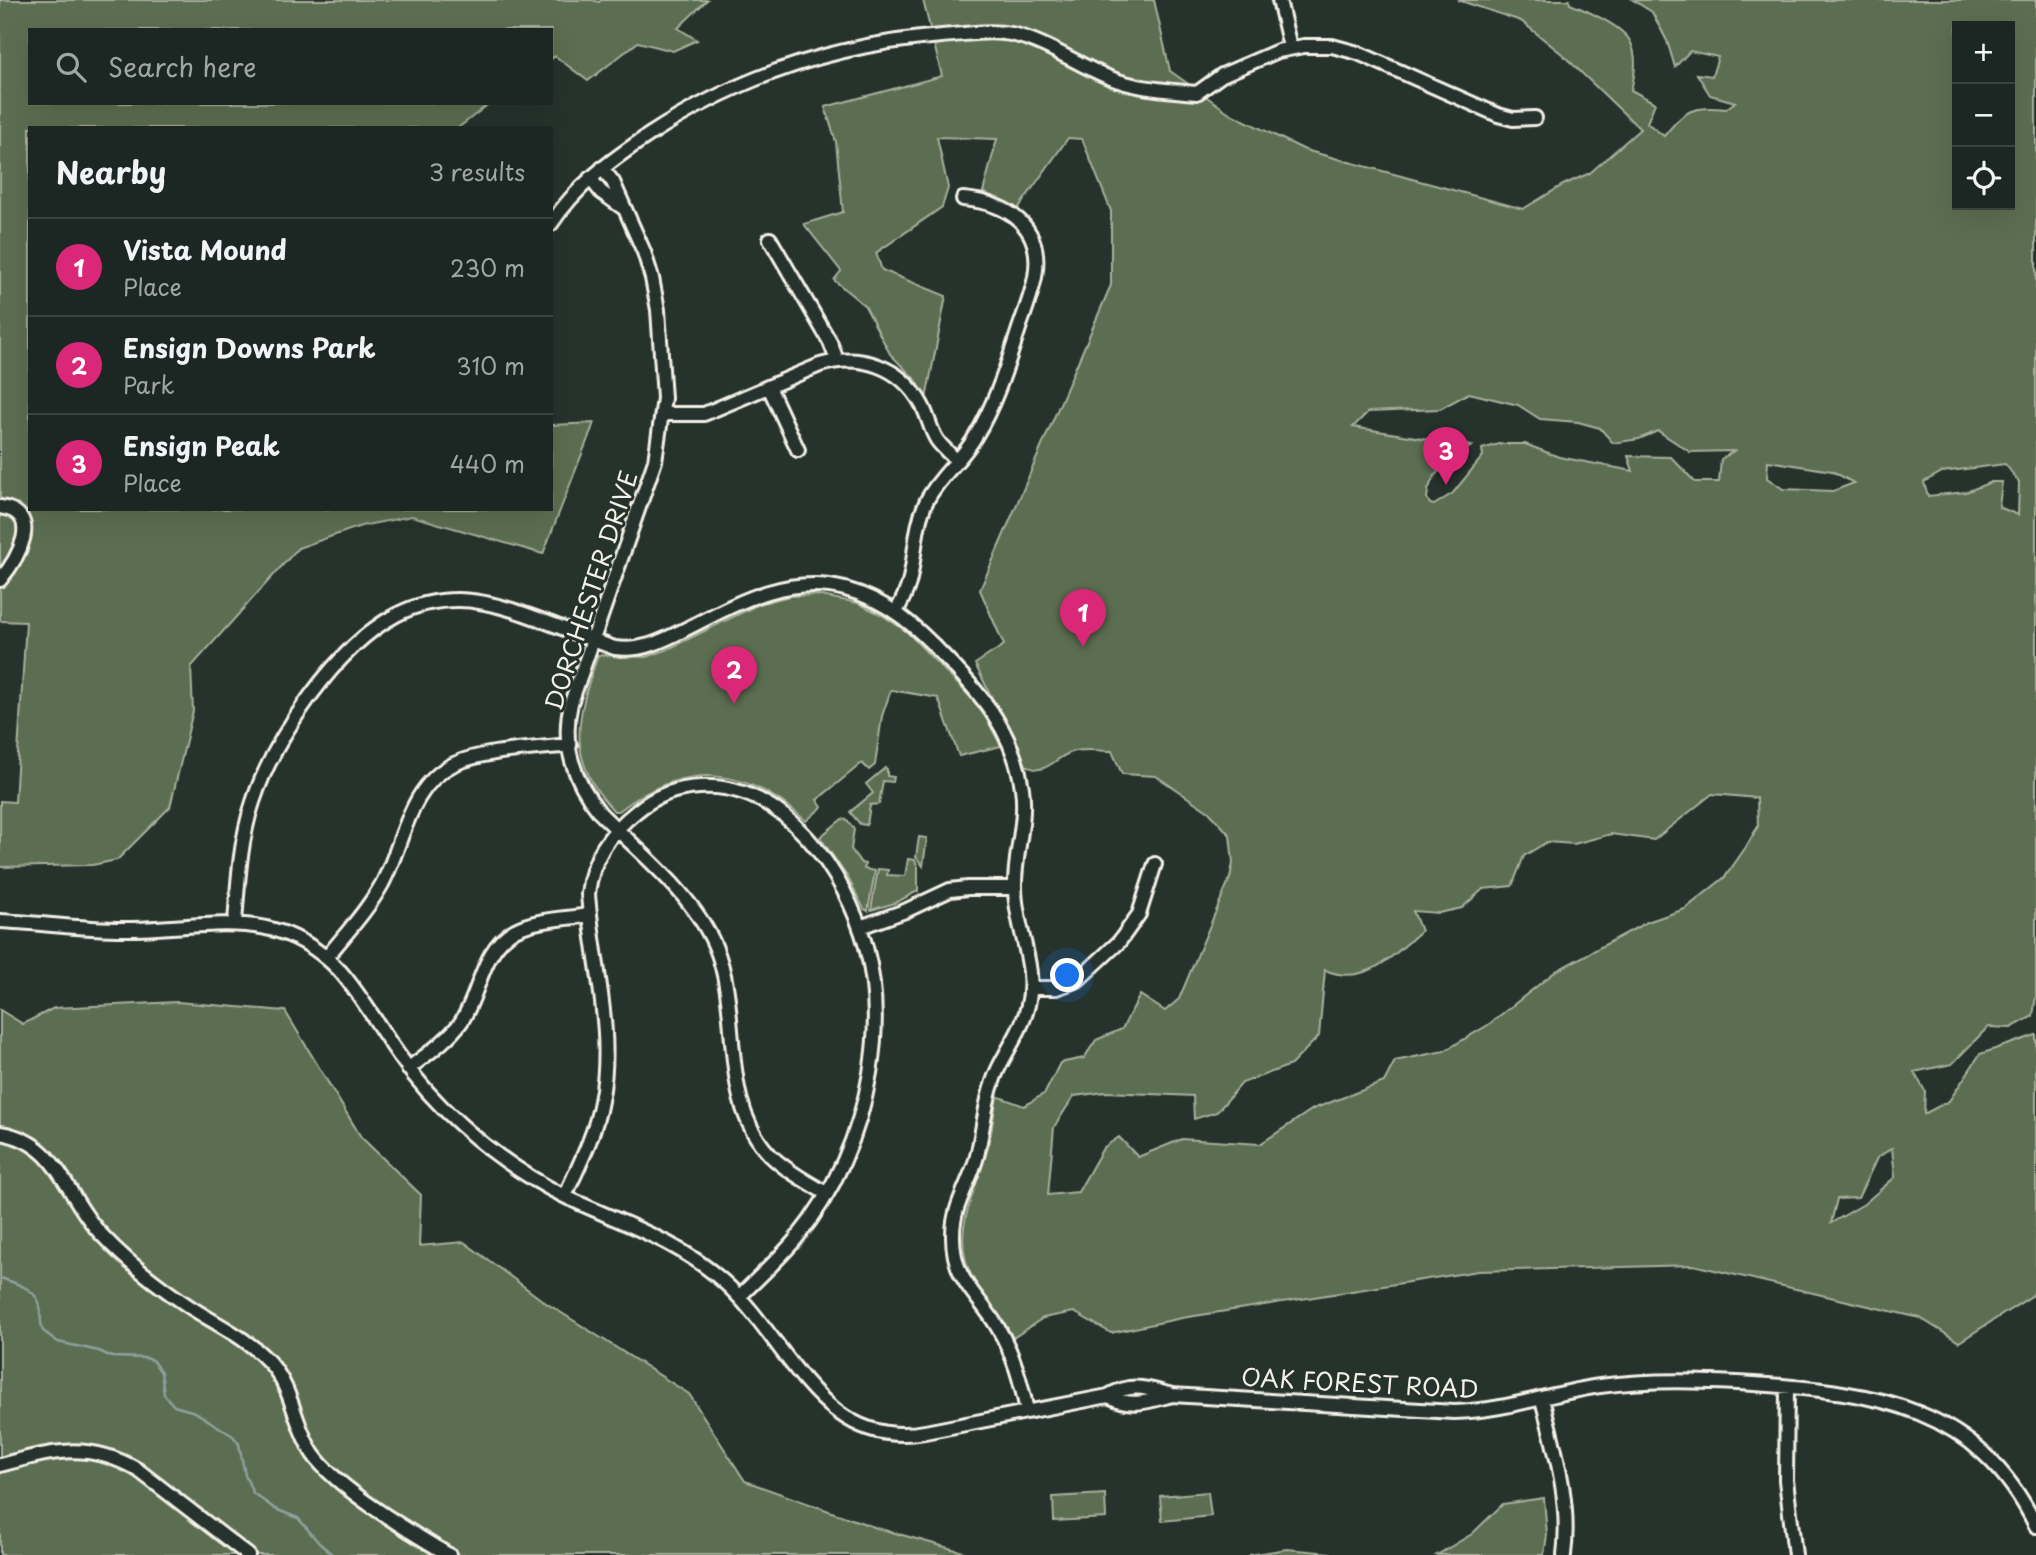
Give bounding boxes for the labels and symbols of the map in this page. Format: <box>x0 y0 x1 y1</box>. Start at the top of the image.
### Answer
pin: 3 <box>1423 427 1469 485</box>
street label: DORCHESTER DRIVE <box>534 466 646 714</box>
pin: 1 <box>1060 589 1106 647</box>
pin: 2 <box>711 646 757 704</box>
your location <box>1050 958 1084 992</box>
street label: OAK FOREST ROAD <box>1240 1358 1480 1406</box>

